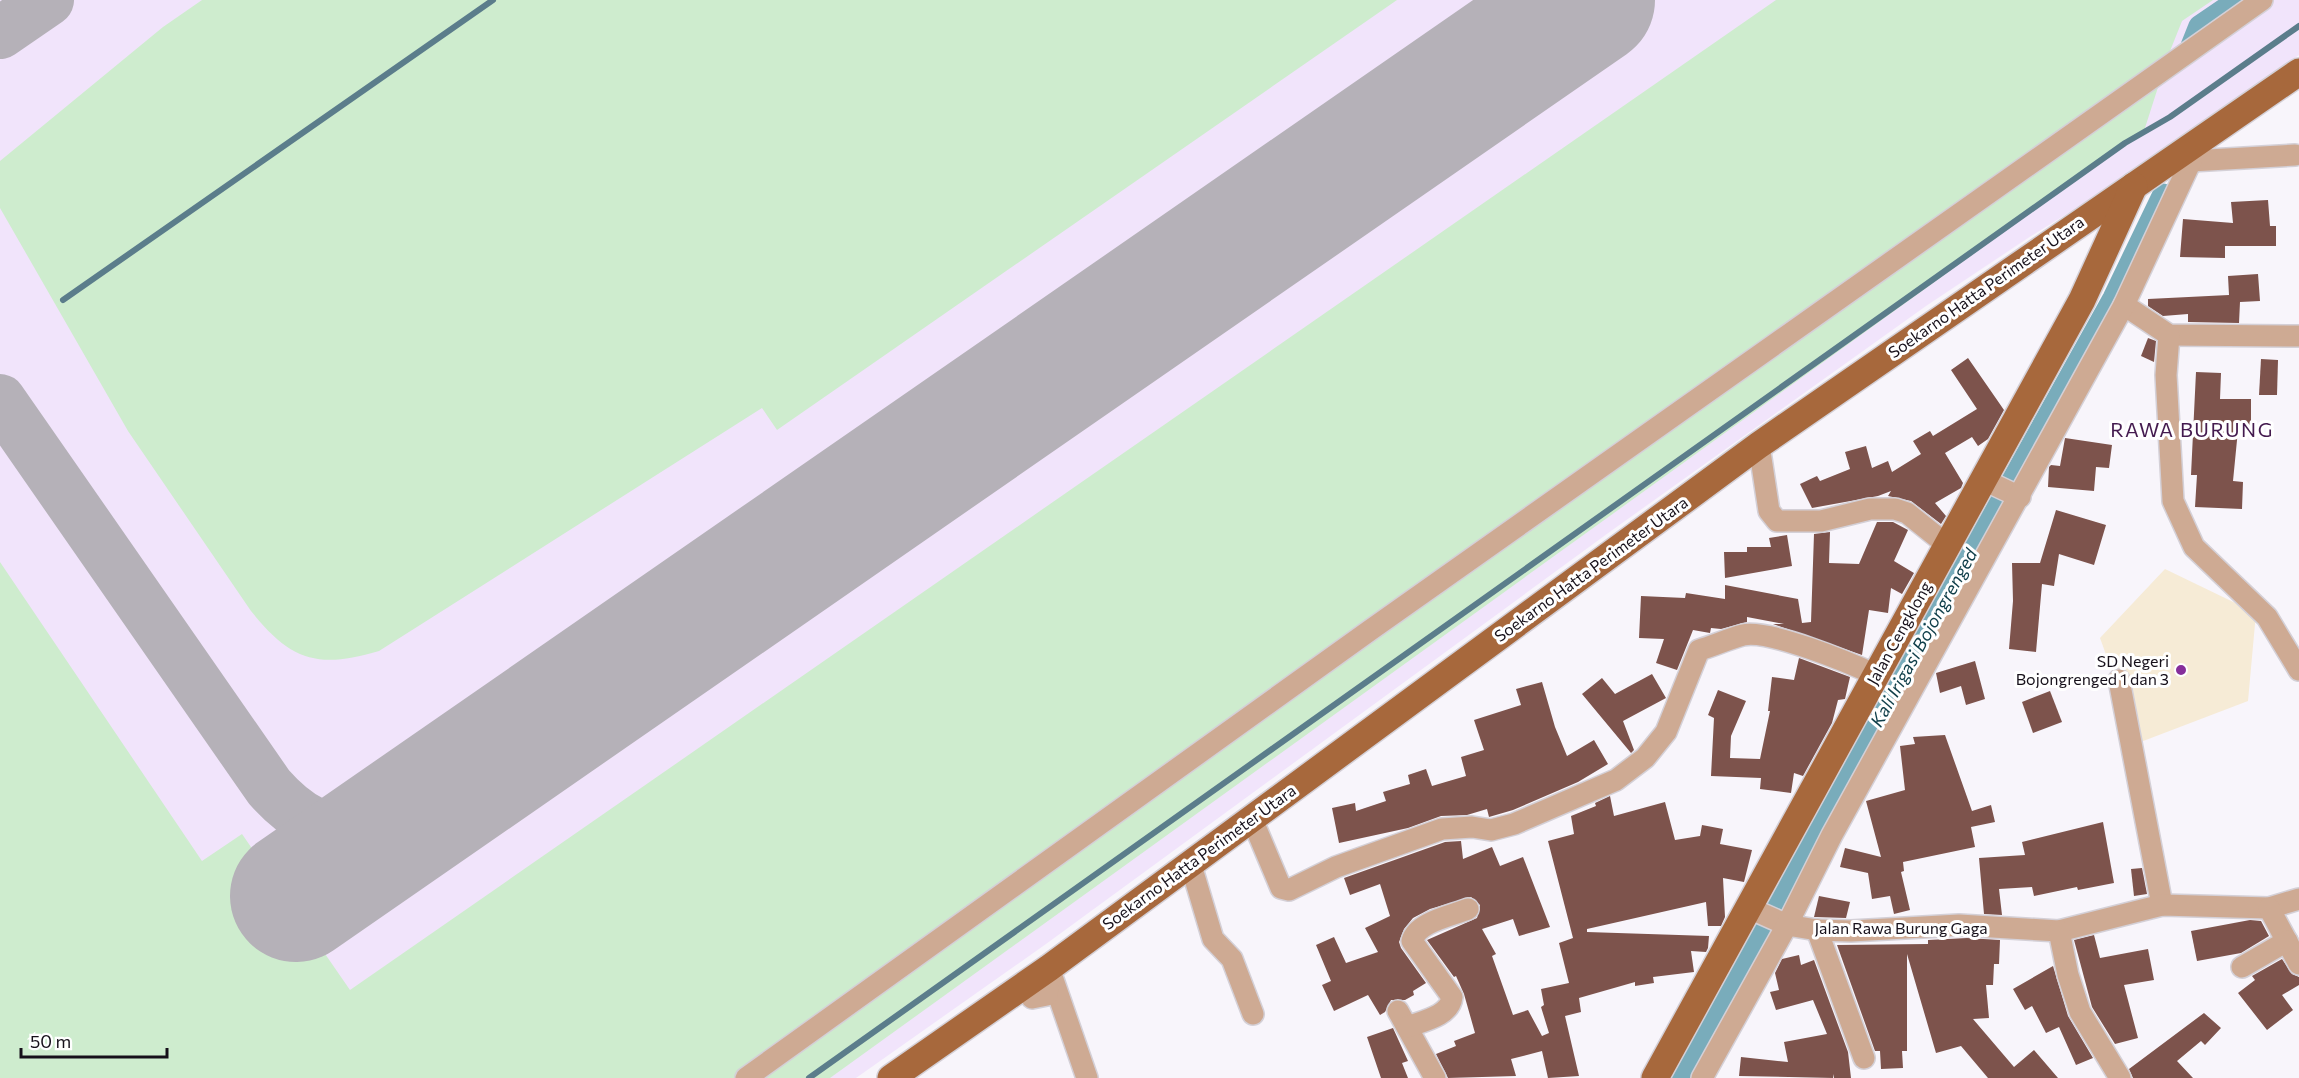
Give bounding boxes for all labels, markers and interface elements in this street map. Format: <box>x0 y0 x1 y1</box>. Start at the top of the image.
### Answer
street label: Soekarno Hatta Perimeter Utara <box>1884 212 2087 362</box>
district label: RAWA BURUNG <box>2110 417 2274 441</box>
street label: Soekarno Hatta Perimeter Utara <box>1490 492 1691 645</box>
water label: Kali Irigasi Bojongrenged <box>1865 544 1982 730</box>
street label: Jalan Cengklong <box>1862 578 1935 688</box>
place label: SD Negeri Bojongrenged 1 dan 3 <box>2016 651 2169 688</box>
marker: SD Negeri Bojongrenged 1 dan 3 <box>2174 663 2188 677</box>
street label: Soekarno Hatta Perimeter Utara <box>1098 780 1299 933</box>
street label: Jalan Rawa Burung Gaga <box>1814 918 1988 937</box>
scale bar <box>21 1021 166 1059</box>
text: 50 m <box>30 1030 71 1052</box>

